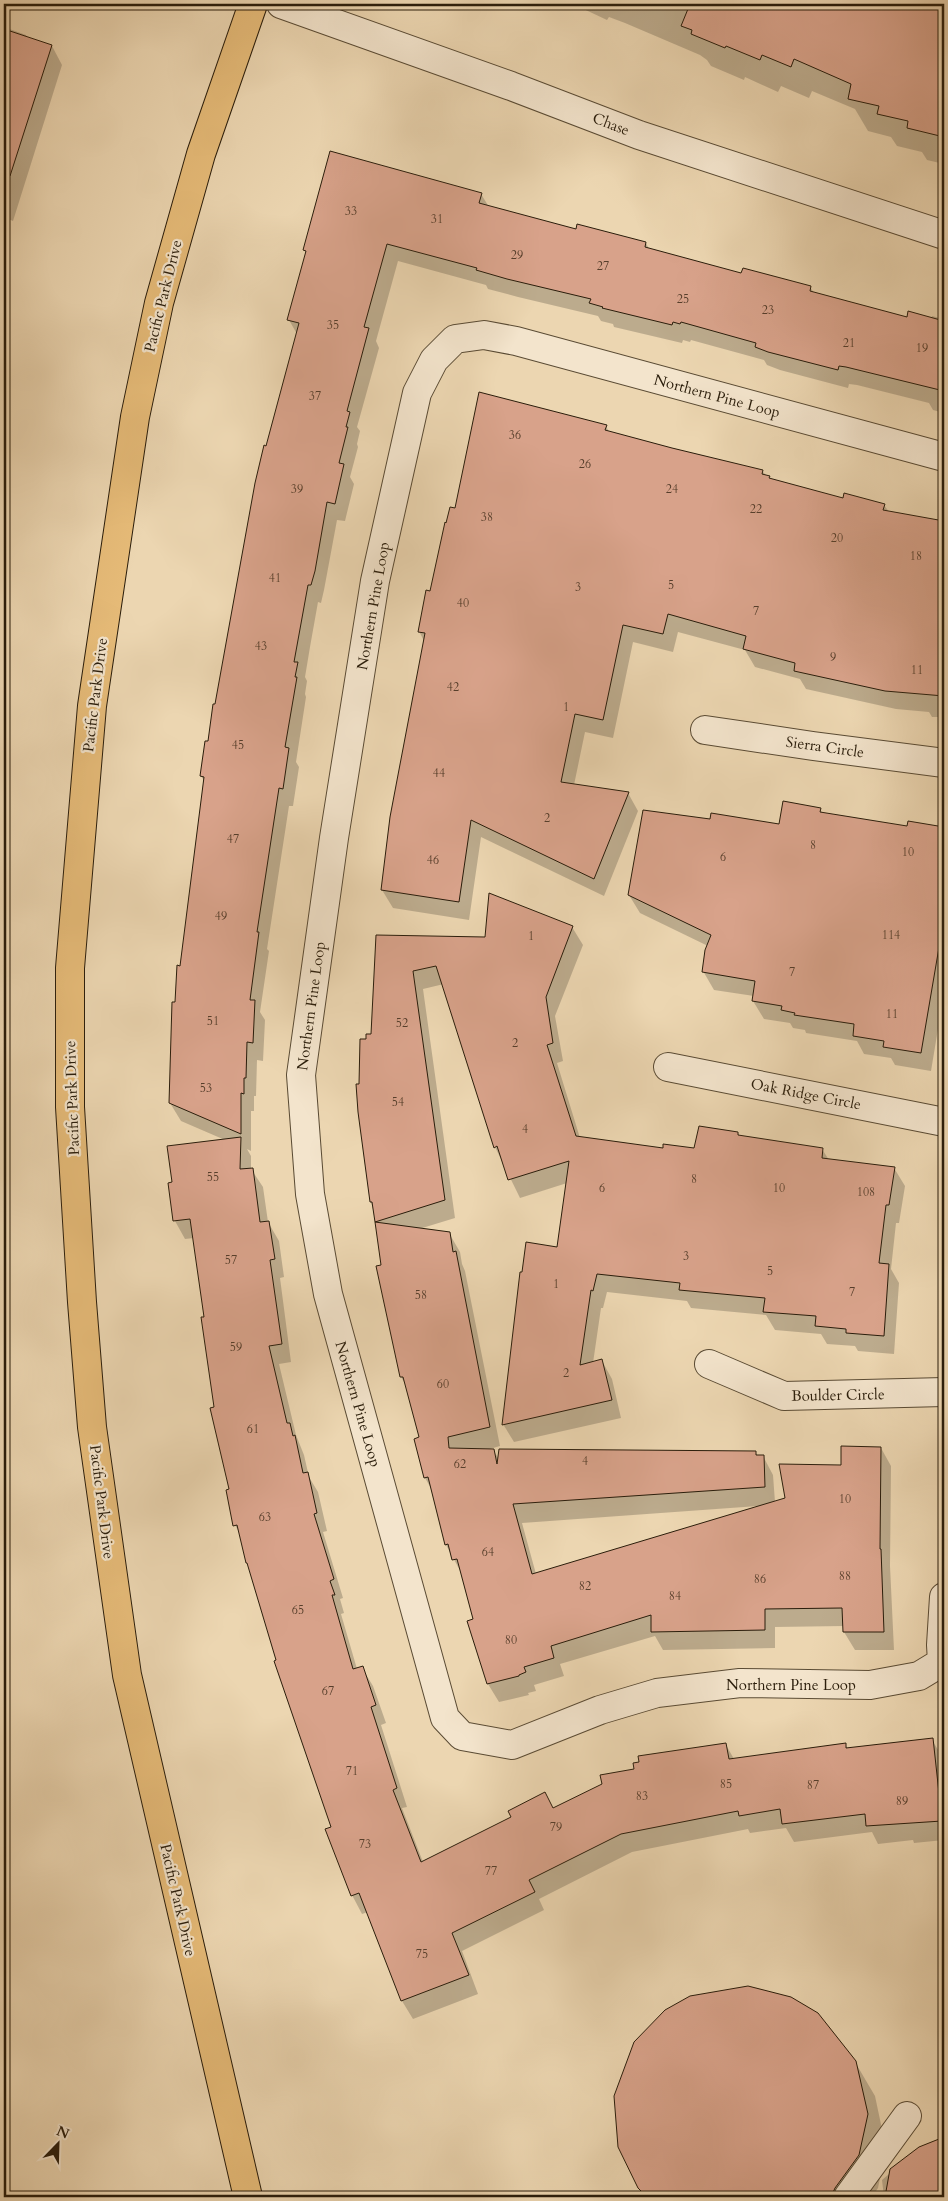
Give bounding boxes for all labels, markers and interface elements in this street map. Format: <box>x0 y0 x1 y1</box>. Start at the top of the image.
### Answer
street label: Chase <box>590 108 633 140</box>
house number: 33 <box>345 203 357 219</box>
house number: 31 <box>431 211 443 227</box>
street label: Pacific Park Drive <box>139 238 187 354</box>
house number: 29 <box>511 247 523 263</box>
house number: 27 <box>597 258 609 274</box>
house number: 25 <box>677 291 689 307</box>
house number: 23 <box>762 302 774 318</box>
house number: 35 <box>327 317 339 333</box>
house number: 21 <box>843 335 855 351</box>
house number: 19 <box>916 340 928 356</box>
street label: Northern Pine Loop <box>652 370 782 422</box>
house number: 37 <box>309 388 321 404</box>
house number: 36 <box>509 427 521 443</box>
house number: 26 <box>579 456 591 472</box>
house number: 39 <box>291 481 303 497</box>
house number: 24 <box>666 481 678 497</box>
house number: 22 <box>750 501 762 517</box>
house number: 38 <box>481 509 493 525</box>
house number: 20 <box>831 530 843 546</box>
street label: Northern Pine Loop <box>352 540 394 672</box>
house number: 18 <box>910 548 922 564</box>
house number: 41 <box>269 570 281 586</box>
house number: 5 <box>668 577 674 593</box>
house number: 3 <box>575 579 581 595</box>
house number: 40 <box>457 595 469 611</box>
house number: 7 <box>753 603 759 619</box>
street label: Pacific Park Drive <box>78 637 112 753</box>
house number: 43 <box>255 638 267 654</box>
house number: 9 <box>830 649 836 665</box>
house number: 11 <box>911 662 923 678</box>
house number: 42 <box>447 679 459 695</box>
house number: 1 <box>563 699 569 715</box>
street label: Sierra Circle <box>785 732 866 762</box>
house number: 45 <box>232 737 244 753</box>
house number: 44 <box>433 765 445 781</box>
house number: 2 <box>544 810 550 826</box>
house number: 47 <box>227 831 239 847</box>
house number: 8 <box>810 837 816 853</box>
house number: 10 <box>902 844 914 860</box>
house number: 6 <box>720 849 726 865</box>
house number: 46 <box>427 852 439 868</box>
house number: 49 <box>215 908 227 924</box>
house number: 114 <box>882 927 900 943</box>
house number: 1 <box>528 928 534 944</box>
street label: Northern Pine Loop <box>292 940 330 1072</box>
house number: 7 <box>789 964 795 980</box>
house number: 11 <box>886 1006 898 1022</box>
house number: 51 <box>207 1013 219 1029</box>
house number: 52 <box>396 1015 408 1031</box>
house number: 2 <box>512 1035 518 1051</box>
street label: Pacific Park Drive <box>60 1040 84 1156</box>
street label: Oak Ridge Circle <box>749 1073 863 1115</box>
house number: 53 <box>200 1080 212 1096</box>
house number: 54 <box>392 1094 404 1110</box>
house number: 4 <box>522 1121 528 1137</box>
house number: 55 <box>207 1169 219 1185</box>
house number: 8 <box>691 1171 697 1187</box>
house number: 6 <box>599 1180 605 1196</box>
house number: 10 <box>773 1180 785 1196</box>
house number: 108 <box>857 1184 875 1200</box>
house number: 3 <box>683 1248 689 1264</box>
house number: 57 <box>225 1252 237 1268</box>
house number: 5 <box>767 1263 773 1279</box>
house number: 1 <box>553 1276 559 1292</box>
house number: 7 <box>849 1284 855 1300</box>
house number: 58 <box>415 1287 427 1303</box>
house number: 59 <box>230 1339 242 1355</box>
street label: Northern Pine Loop <box>330 1339 386 1469</box>
house number: 2 <box>563 1365 569 1381</box>
house number: 60 <box>437 1376 449 1392</box>
street label: Boulder Circle <box>791 1384 885 1406</box>
house number: 61 <box>247 1421 259 1437</box>
street label: Pacific Park Drive <box>85 1444 119 1560</box>
house number: 4 <box>582 1453 588 1469</box>
house number: 62 <box>454 1456 466 1472</box>
house number: 10 <box>839 1491 851 1507</box>
house number: 63 <box>259 1509 271 1525</box>
house number: 64 <box>482 1544 494 1560</box>
house number: 88 <box>839 1568 851 1584</box>
house number: 86 <box>754 1571 766 1587</box>
house number: 82 <box>579 1578 591 1594</box>
house number: 84 <box>669 1588 681 1604</box>
house number: 65 <box>292 1602 304 1618</box>
house number: 80 <box>505 1632 517 1648</box>
street label: Northern Pine Loop <box>726 1675 856 1695</box>
house number: 67 <box>322 1683 334 1699</box>
house number: 71 <box>346 1763 358 1779</box>
house number: 85 <box>720 1776 732 1792</box>
house number: 87 <box>807 1777 819 1793</box>
house number: 83 <box>636 1788 648 1804</box>
house number: 89 <box>896 1793 908 1809</box>
house number: 79 <box>550 1819 562 1835</box>
house number: 73 <box>359 1836 371 1852</box>
street label: Pacific Park Drive <box>155 1842 201 1958</box>
house number: 77 <box>485 1863 497 1879</box>
house number: 75 <box>416 1946 428 1962</box>
north arrow <box>32 2118 82 2168</box>
text: N <box>54 2121 72 2144</box>

